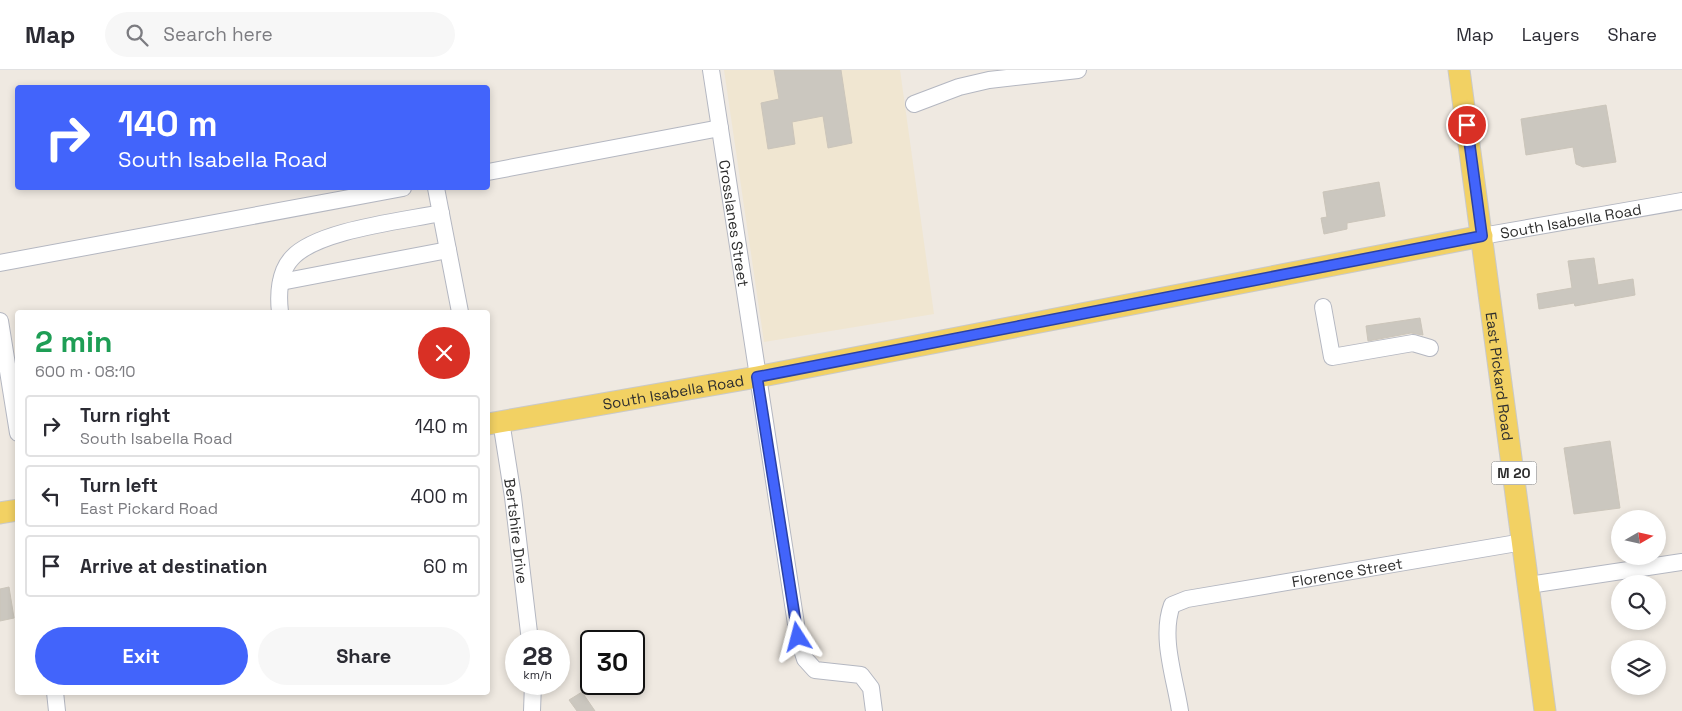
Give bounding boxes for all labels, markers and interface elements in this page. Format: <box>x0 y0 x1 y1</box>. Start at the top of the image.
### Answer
search box <box>105 12 455 57</box>
text: Map <box>25 19 75 50</box>
icon: search <box>123 21 151 49</box>
text: Search here <box>163 22 273 47</box>
text: Map <box>1456 23 1494 46</box>
text: Layers <box>1522 23 1579 46</box>
text: Share <box>1607 23 1657 46</box>
text: 140 m <box>118 102 218 146</box>
pin <box>1446 104 1488 146</box>
icon: right <box>35 105 100 170</box>
icon: arrive <box>1453 111 1481 139</box>
text: South Isabella Road <box>118 145 328 173</box>
street label: Crosslanes Street <box>715 158 754 288</box>
street label: South Isabella Road <box>1499 199 1643 242</box>
street label: East Pickard Road <box>1482 311 1518 442</box>
text: 2 min <box>35 322 113 361</box>
button: close <box>418 327 470 379</box>
text: 600 m · 08:10 <box>35 361 136 382</box>
street label: South Isabella Road <box>601 370 745 413</box>
text: Turn right <box>80 403 170 428</box>
icon: right <box>37 412 65 440</box>
text: 140 m <box>415 414 468 439</box>
text: South Isabella Road <box>80 428 232 449</box>
road number: M 20 <box>1492 462 1536 484</box>
text: Turn left <box>80 473 158 498</box>
street label: Bertshire Drive <box>501 477 533 585</box>
icon: left <box>37 482 65 510</box>
text: 400 m <box>411 484 468 509</box>
text: East Pickard Road <box>80 498 218 519</box>
north arrow <box>1611 510 1666 565</box>
map controls <box>1611 510 1666 695</box>
icon: arrive <box>37 552 65 580</box>
street label: Florence Street <box>1290 553 1404 591</box>
text: Arrive at destination <box>80 554 268 579</box>
text: 60 m <box>423 554 468 579</box>
button: search <box>1611 575 1666 630</box>
position arrow <box>771 610 823 662</box>
button: Exit <box>35 627 248 685</box>
button: Share <box>258 627 470 685</box>
speed limit sign: 30 <box>580 630 645 695</box>
text: 28 <box>523 640 552 672</box>
button: layers <box>1611 640 1666 695</box>
text: km/h <box>523 667 552 683</box>

